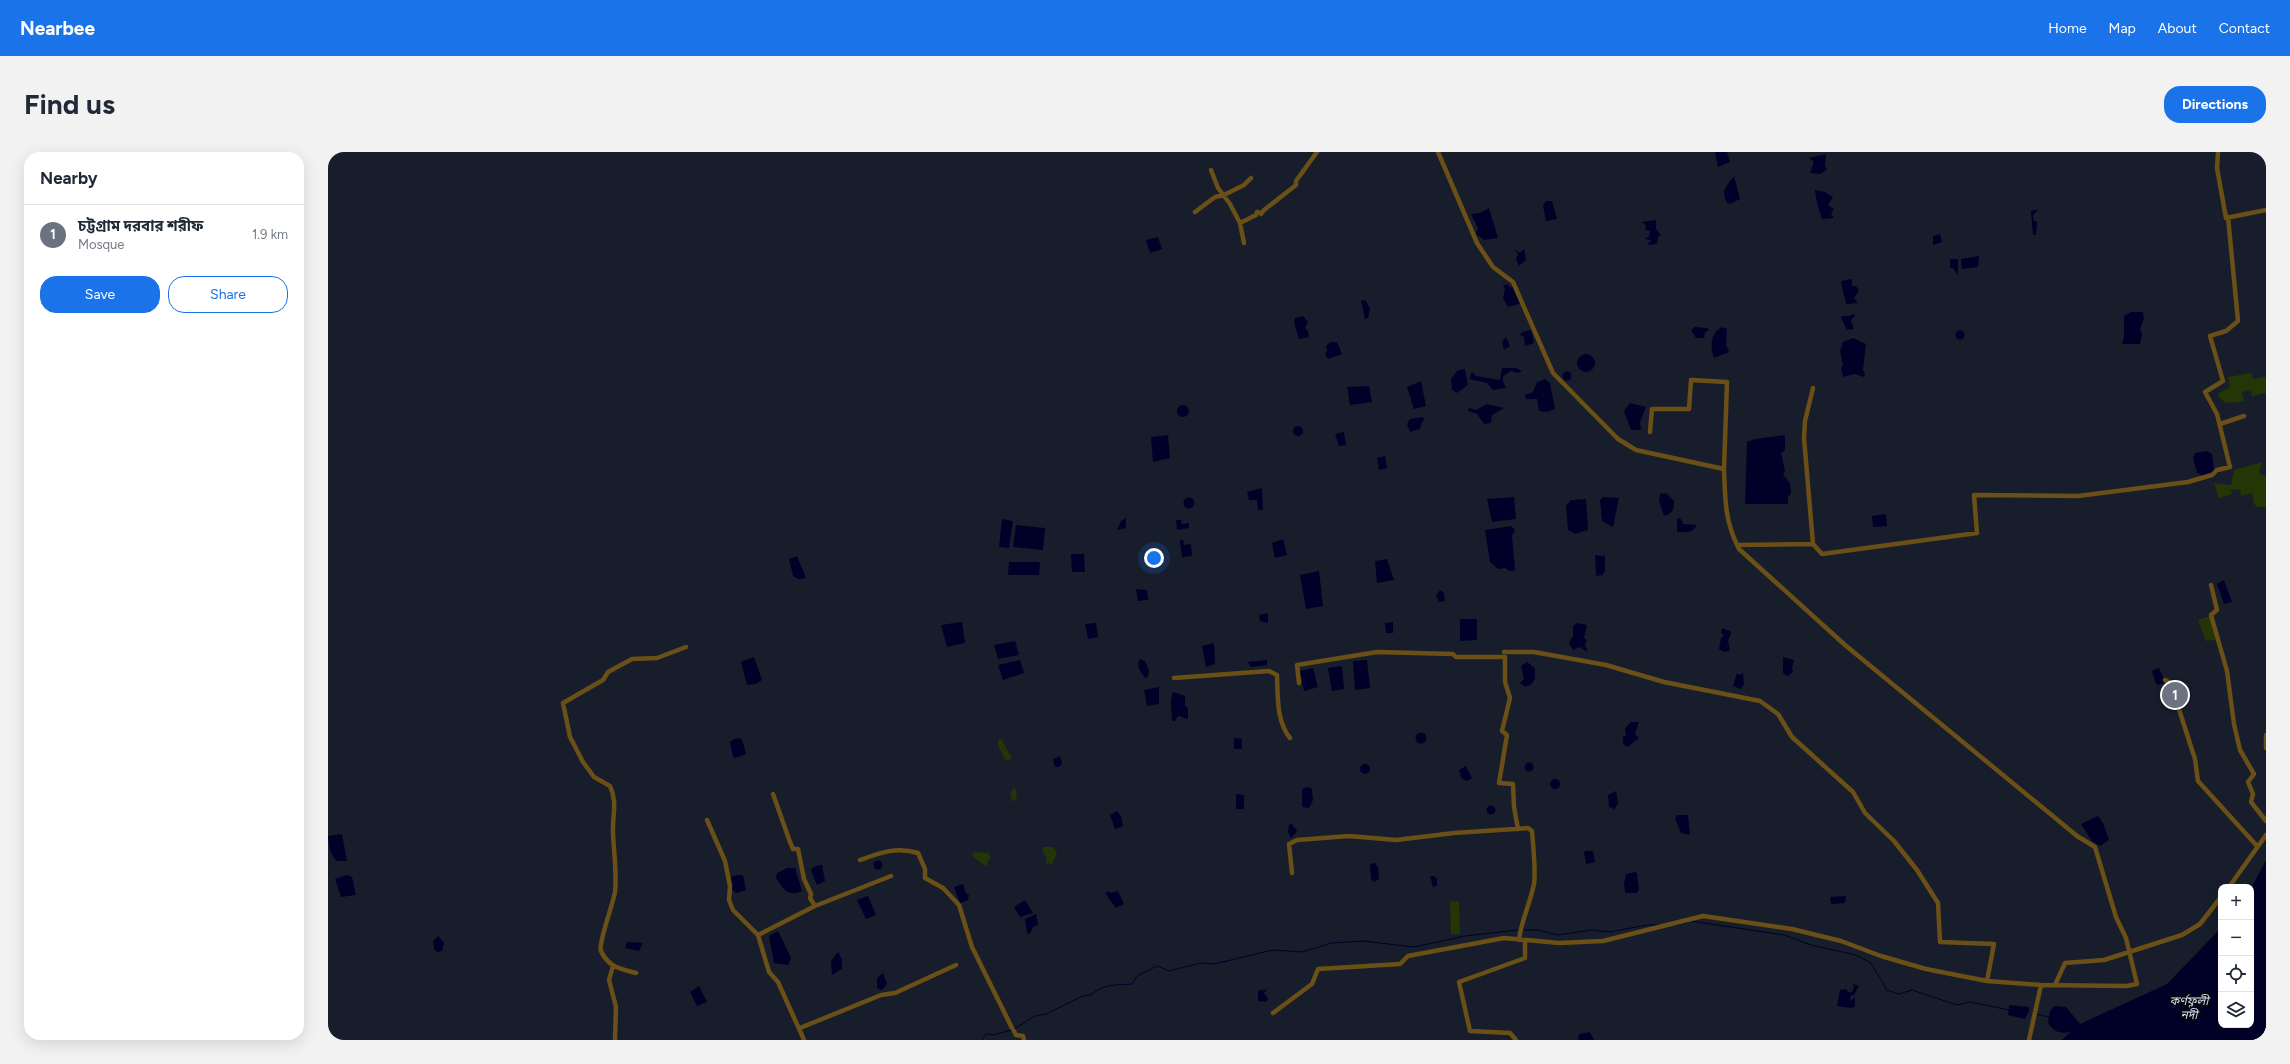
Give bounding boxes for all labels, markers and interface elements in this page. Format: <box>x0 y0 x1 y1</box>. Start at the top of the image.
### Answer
text: Nearbee <box>20 17 95 40</box>
text: Home <box>2048 20 2087 37</box>
text: Map <box>2109 20 2136 37</box>
text: About <box>2158 20 2197 37</box>
text: Contact <box>2219 20 2270 37</box>
button: Directions <box>2164 86 2266 123</box>
text: Find us <box>24 87 115 121</box>
text: Nearby <box>40 168 98 188</box>
text: চট্টগ্রাম দরবার শরীফ <box>78 217 203 235</box>
text: 1 <box>50 227 56 242</box>
text: 1.9 km <box>252 227 288 242</box>
text: Mosque <box>78 237 124 252</box>
button: Save <box>40 276 160 313</box>
button: Share <box>168 276 288 313</box>
your location <box>1144 548 1164 568</box>
pin: 1 <box>2162 680 2188 710</box>
map controls <box>2218 884 2254 1028</box>
button: + <box>2218 884 2254 920</box>
button: − <box>2218 920 2254 956</box>
button: locate <box>2218 956 2254 992</box>
button: layers <box>2218 992 2254 1028</box>
water label: কর্ণফুলী নদী <box>2169 994 2211 1022</box>

